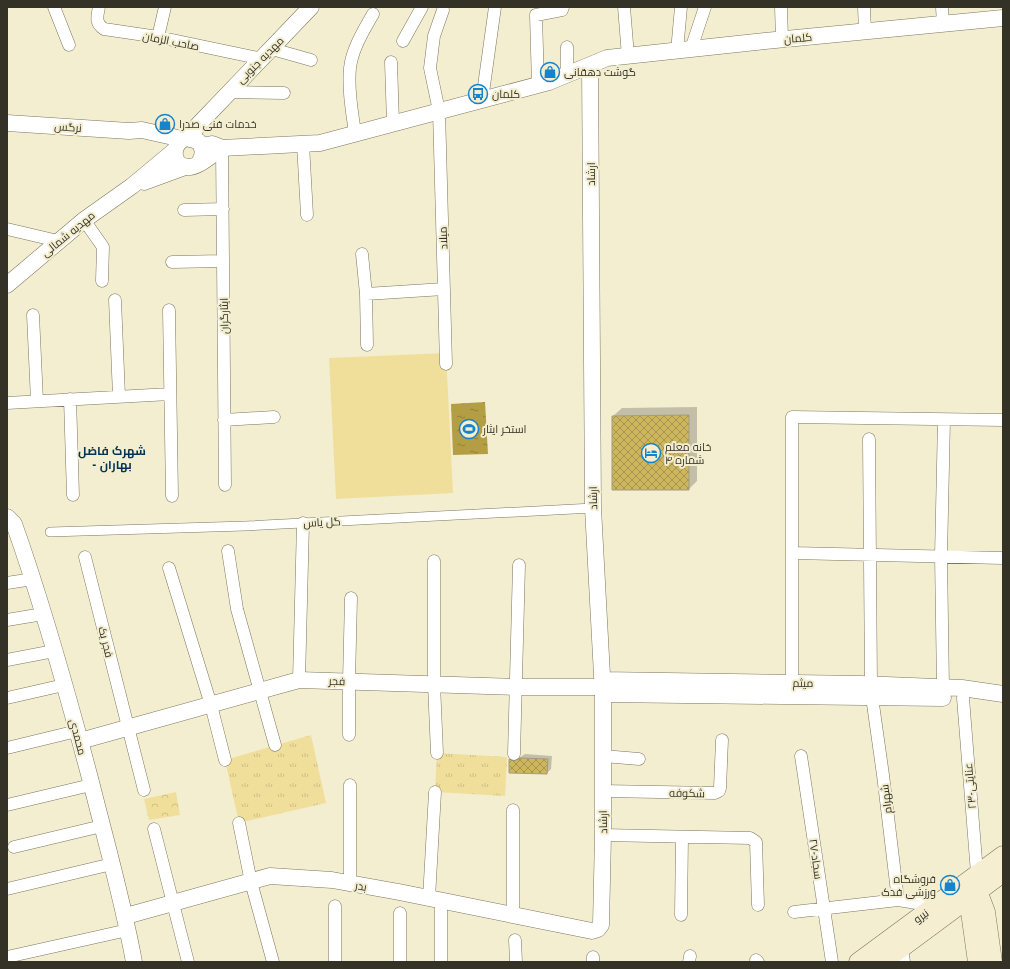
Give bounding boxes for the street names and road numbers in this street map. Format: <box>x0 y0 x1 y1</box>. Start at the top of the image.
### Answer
street label: صاحب الزمان <box>142 30 200 53</box>
street label: کلمان <box>783 31 813 46</box>
street label: مهدیه جنوبی <box>234 34 286 86</box>
street label: نرگس <box>54 120 82 135</box>
street label: ارشاد <box>585 162 598 186</box>
street label: مهدیه شمالی <box>39 209 98 260</box>
street label: میلاد <box>437 226 449 250</box>
street label: ایثارگران <box>218 298 231 334</box>
street label: ارشاد <box>587 486 600 510</box>
street label: گل یاس <box>303 515 341 530</box>
street label: فجر یک <box>95 625 116 659</box>
street label: فجر <box>327 675 346 688</box>
street label: میثم <box>792 677 813 691</box>
street label: محمدی <box>66 718 89 757</box>
street label: ۲۳-عنایتی <box>962 763 979 809</box>
street label: شهرام <box>878 783 896 814</box>
street label: شکوفه <box>669 787 705 800</box>
street label: ارشاد <box>597 810 610 834</box>
street label: ۲۷-سجاد <box>807 838 825 880</box>
street label: بدر <box>353 879 368 894</box>
street label: نیرو <box>911 907 931 926</box>

